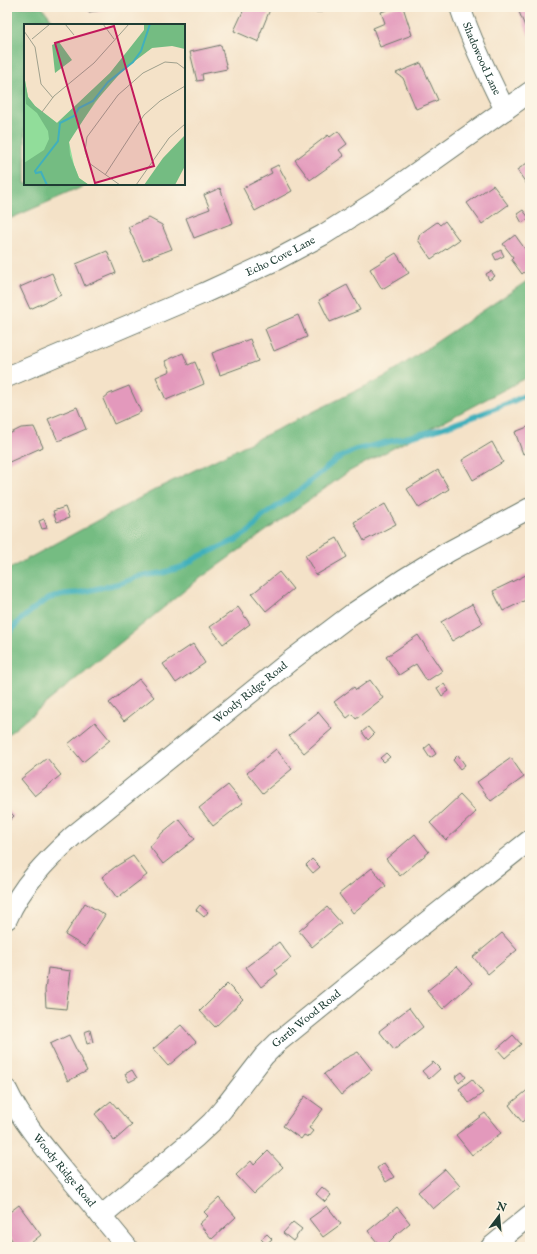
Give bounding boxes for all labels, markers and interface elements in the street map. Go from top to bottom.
street label: Shadowood Lane [459,20,504,98]
inset map [24,24,185,185]
street label: Echo Cove Lane [244,233,318,280]
street label: Woody Ridge Road [211,659,290,727]
street label: Garth Wood Road [269,987,344,1051]
street label: Woody Ridge Road [30,1131,98,1210]
north arrow [479,1196,519,1236]
text: N [494,1199,508,1216]

